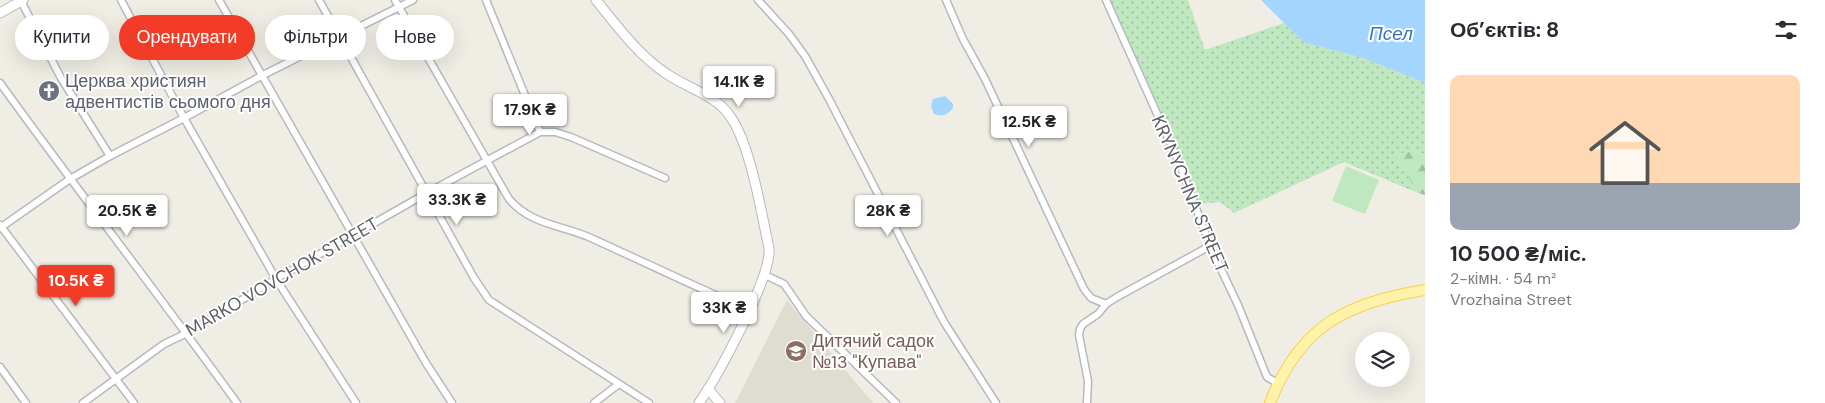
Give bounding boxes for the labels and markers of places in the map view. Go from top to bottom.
pin: 14.1K ₴ [693,66,785,108]
place label: Церква християн адвентистів сьомого дня [65,69,271,114]
church icon: Церква християн адвентистів сьомого дня [37,79,61,103]
pin: 17.9K ₴ [484,94,576,136]
pin: 12.5K ₴ [983,106,1075,148]
pin: 33.3K ₴ [411,184,503,226]
pin: 20.5K ₴ [81,194,173,237]
pin: 28K ₴ [853,194,923,237]
pin: 10.5K ₴ [30,264,122,307]
pin: 33K ₴ [689,292,759,334]
place label: Дитячий садок №13 "Купава" [812,329,934,374]
school or university icon: Дитячий садок №13 "Купава" [784,339,808,363]

